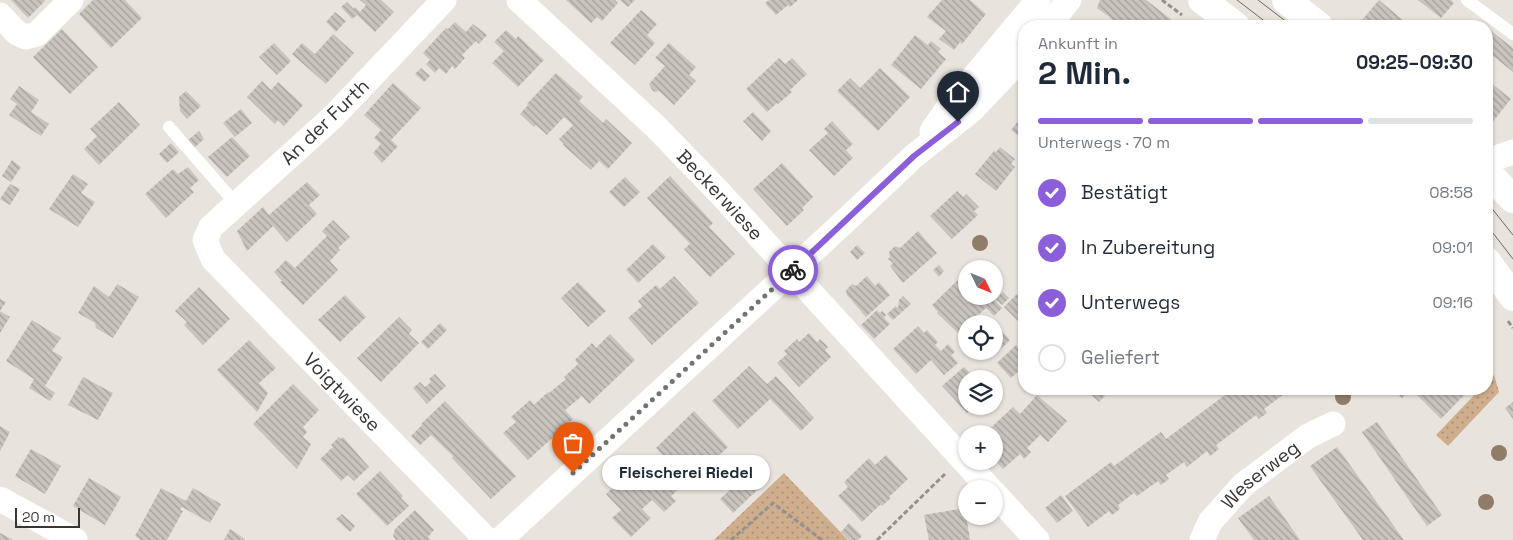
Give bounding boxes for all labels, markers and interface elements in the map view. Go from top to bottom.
text: Ankunft in [1038,33,1118,54]
text: 09:25–09:30 [1356,50,1473,75]
text: 2 Min. [1038,53,1131,93]
pin [937,71,979,122]
street label: An der Furth [276,74,374,170]
icon: home [944,78,972,106]
text: Unterwegs · 70 m [1038,132,1170,153]
street label: Beckerwiese [672,144,769,245]
icon: check [1038,179,1066,207]
text: Bestätigt [1081,180,1168,205]
text: 08:58 [1429,182,1473,203]
icon: check [1038,234,1066,262]
text: In Zubereitung [1081,235,1215,260]
text: 09:01 [1432,237,1473,258]
courier [768,245,818,295]
icon: bike [779,256,807,284]
north arrow [958,260,1002,305]
map controls [958,260,1003,525]
icon: check [1038,289,1066,317]
text: Unterwegs [1081,290,1180,315]
text: 09:16 [1432,292,1473,313]
button: locate [958,315,1003,360]
text: Geliefert [1081,345,1160,370]
street label: Voigtwiese [298,347,387,437]
button: layers [958,370,1003,415]
pin [552,422,594,473]
button: + [958,425,1003,470]
icon: bag [559,429,587,457]
street label: Weserweg [1215,435,1304,514]
callout: Fleischerei Riedel [603,456,770,490]
text: Fleischerei Riedel [619,462,753,483]
button: − [958,480,1003,525]
scale bar [15,505,80,528]
text: 20 m [22,508,55,526]

